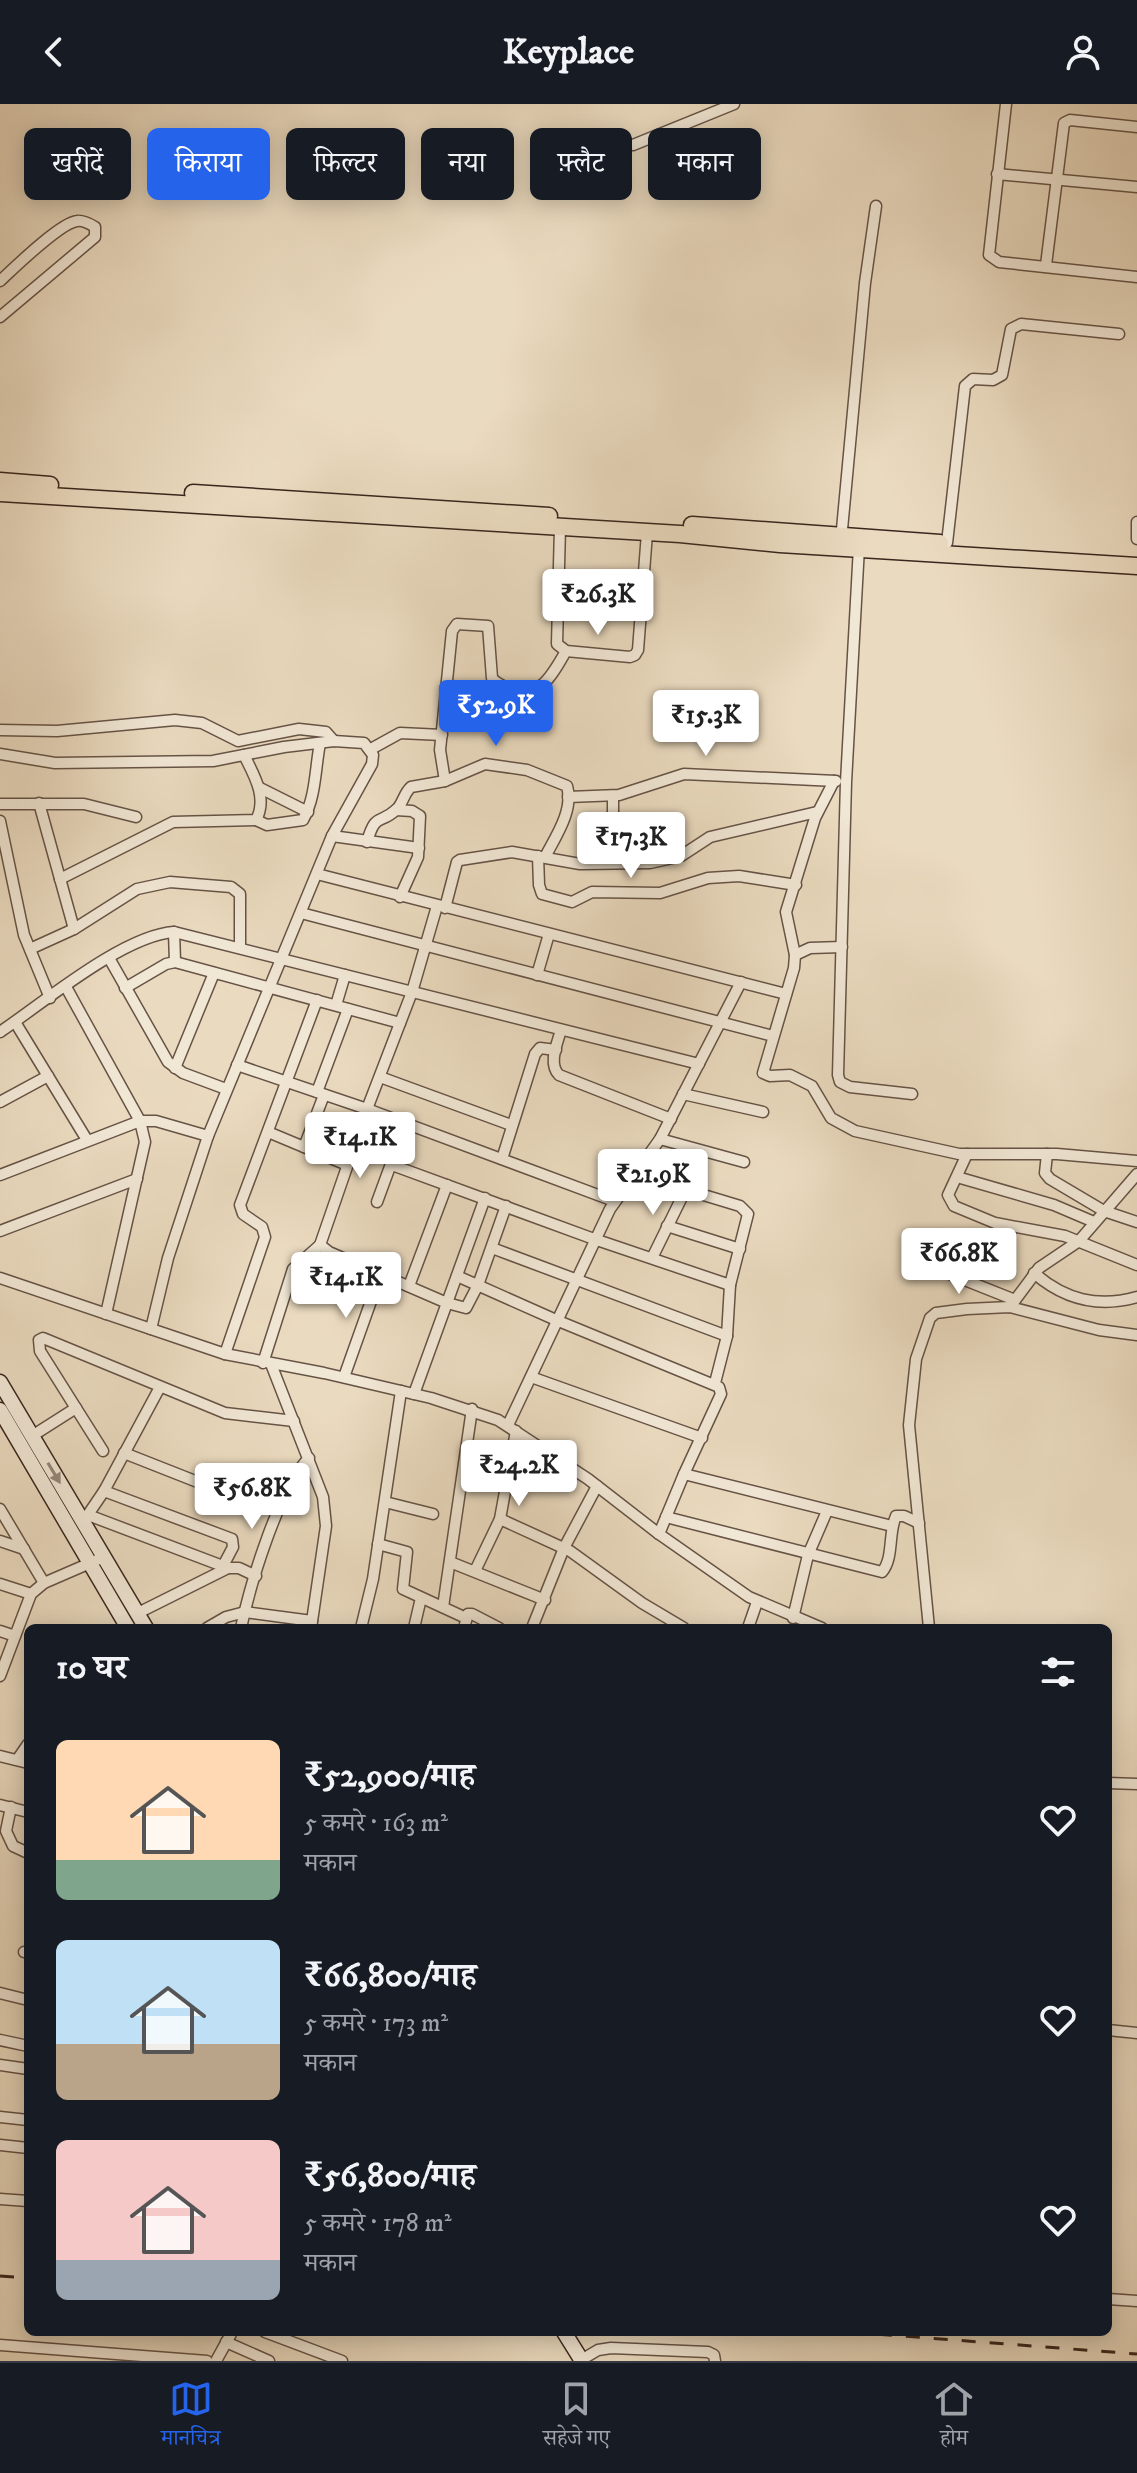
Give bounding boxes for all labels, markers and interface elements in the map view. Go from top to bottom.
icon: back [32,30,76,74]
text: Keyplace [503,30,634,75]
icon: person [1061,30,1105,74]
chip: खरीदें [24,128,131,200]
chip: किराया [147,128,270,200]
chip: फ़िल्टर [286,128,405,200]
chip: नया [421,128,514,200]
chip: फ़्लैट [530,128,632,200]
chip: मकान [648,128,761,200]
pin: ₹26.3K [533,569,663,637]
text: ₹26.3K [560,578,636,611]
pin: ₹52.9K [431,680,561,748]
text: ₹52.9K [457,689,535,722]
pin: ₹15.3K [641,690,771,758]
text: ₹15.3K [671,699,741,732]
pin: ₹17.3K [566,812,696,880]
text: ₹17.3K [595,821,667,854]
pin: ₹14.1K [295,1112,425,1180]
text: ₹14.1K [323,1121,397,1154]
pin: ₹21.9K [588,1149,718,1217]
text: ₹21.9K [616,1158,690,1191]
pin: ₹66.8K [894,1228,1024,1296]
text: ₹66.8K [919,1237,999,1270]
pin: ₹14.1K [281,1252,411,1320]
text: ₹14.1K [309,1261,383,1294]
pin: ₹24.2K [454,1440,584,1508]
text: ₹24.2K [479,1449,559,1482]
one-way arrow [47,1462,61,1484]
pin: ₹56.8K [187,1463,317,1531]
text: ₹56.8K [213,1472,291,1505]
text: 10 घर [56,1647,128,1689]
icon: filters [1036,1650,1080,1694]
text: ₹52,900/माह [304,1755,475,1797]
icon: home [120,1772,216,1868]
icon: heart [1036,1798,1080,1842]
text: 5 कमरे · 163 m² [304,1807,448,1840]
text: मकान [304,1847,357,1880]
text: ₹66,800/माह [304,1955,477,1997]
icon: home [120,1972,216,2068]
icon: heart [1036,1998,1080,2042]
text: 5 कमरे · 173 m² [304,2007,448,2040]
text: मकान [304,2047,357,2080]
text: ₹56,800/माह [304,2155,476,2197]
icon: home [120,2172,216,2268]
icon: heart [1036,2198,1080,2242]
text: 5 कमरे · 178 m² [304,2207,452,2240]
text: मकान [304,2247,357,2280]
tab: मानचित्र [161,2377,221,2459]
tab: सहेजे गए [543,2377,610,2459]
tab: होम [932,2377,976,2459]

